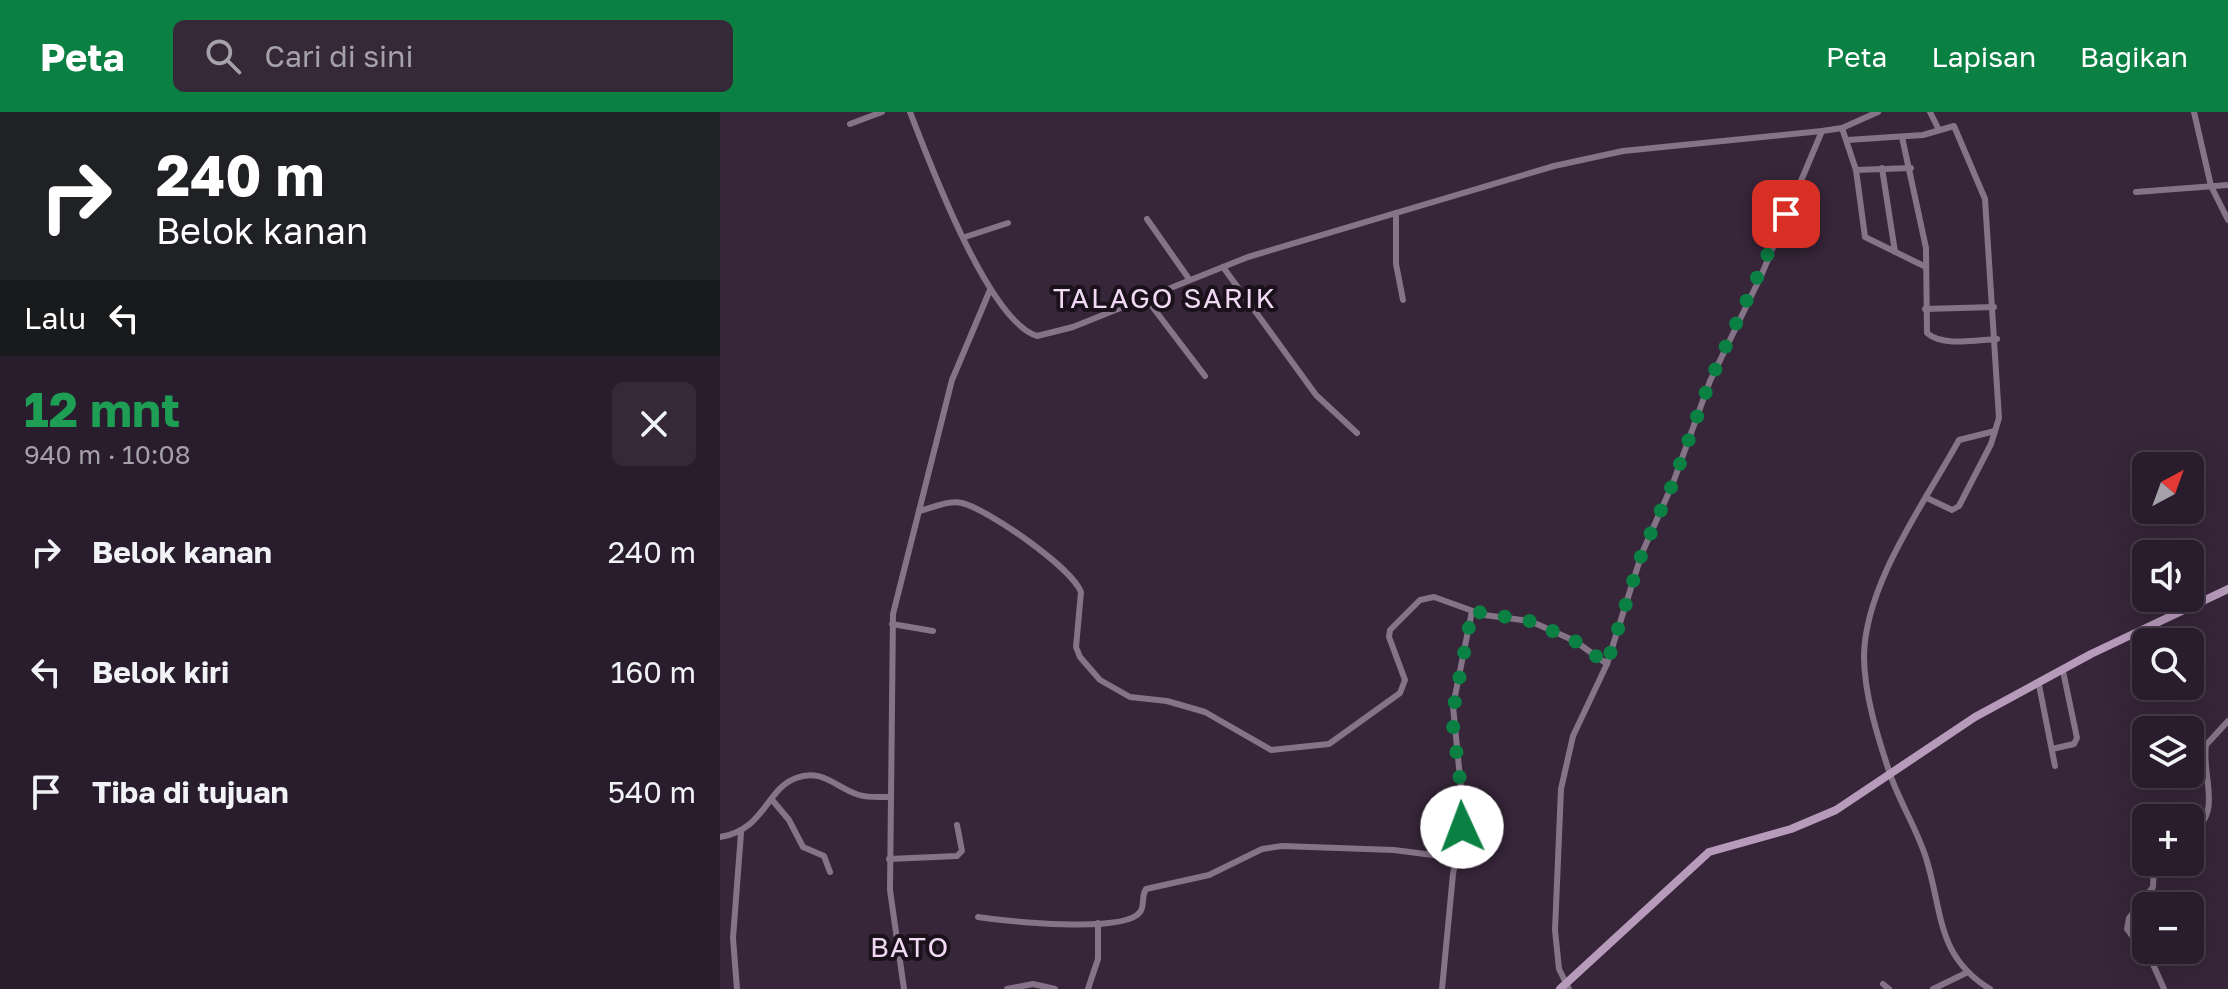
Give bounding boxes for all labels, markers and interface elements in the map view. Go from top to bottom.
search box [173,20,733,92]
text: Peta [40,34,125,79]
icon: search [201,34,245,78]
text: Cari di sini [265,38,414,74]
text: Peta [1826,40,1887,73]
text: Lapisan [1931,40,2036,73]
text: Bagikan [2080,40,2188,73]
text: 240 m [156,141,325,208]
icon: right [24,144,128,248]
pin [1752,180,1820,248]
icon: arrive [1764,192,1808,236]
text: Belok kanan [156,209,368,252]
district label: TALAGO SARIK [1053,281,1277,314]
icon: left [102,296,146,340]
text: Lalu [24,300,86,336]
text: 12 mnt [24,380,180,438]
button: close [612,382,696,466]
text: 940 m · 10:08 [24,439,191,470]
north arrow [2132,452,2204,524]
map controls [2132,452,2204,964]
icon: right [24,530,68,574]
text: Belok kanan [92,534,272,570]
text: 240 m [608,534,696,570]
button: sound [2132,540,2204,612]
button: search [2132,628,2204,700]
icon: left [24,650,68,694]
text: Belok kiri [92,654,229,690]
text: 160 m [611,654,696,690]
button: layers [2132,716,2204,788]
icon: arrive [24,770,68,814]
text: Tiba di tujuan [92,774,289,810]
text: 540 m [608,774,696,810]
position arrow [1420,785,1504,869]
button: + [2132,804,2204,876]
button: − [2132,892,2204,964]
district label: BATO [870,930,950,963]

